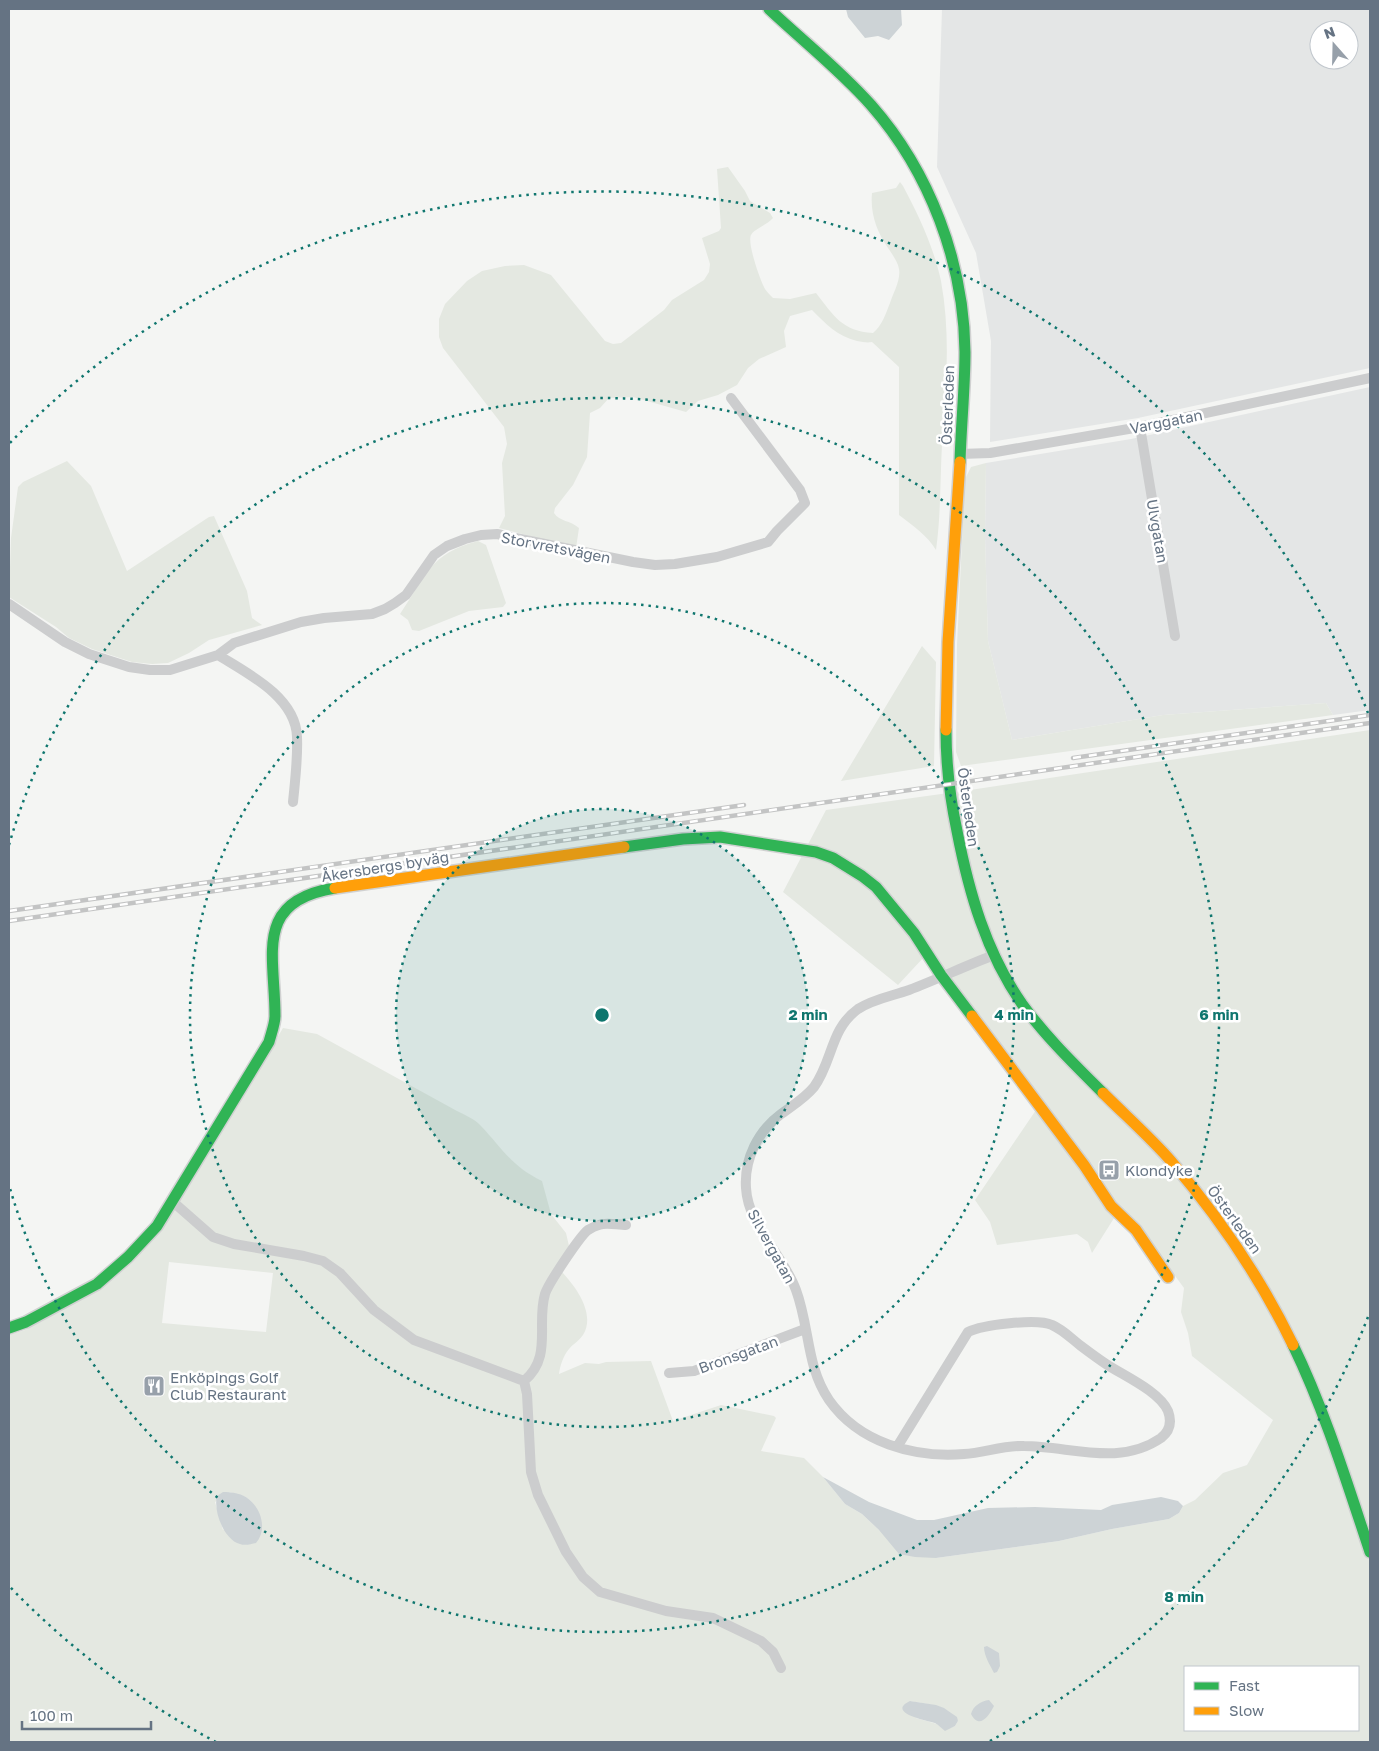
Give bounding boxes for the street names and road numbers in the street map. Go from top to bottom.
street label: Österleden [937,365,957,445]
street label: Varggatan [1128,405,1204,437]
street label: Ulvgatan [1144,498,1172,564]
street label: Storvretsvägen [500,528,612,566]
street label: Österleden [955,766,983,848]
street label: Åkersbergs byväg [320,847,450,885]
street label: Österleden [1204,1181,1266,1257]
street label: Silvergatan [744,1206,800,1286]
street label: Bronsgatan [696,1331,780,1377]

